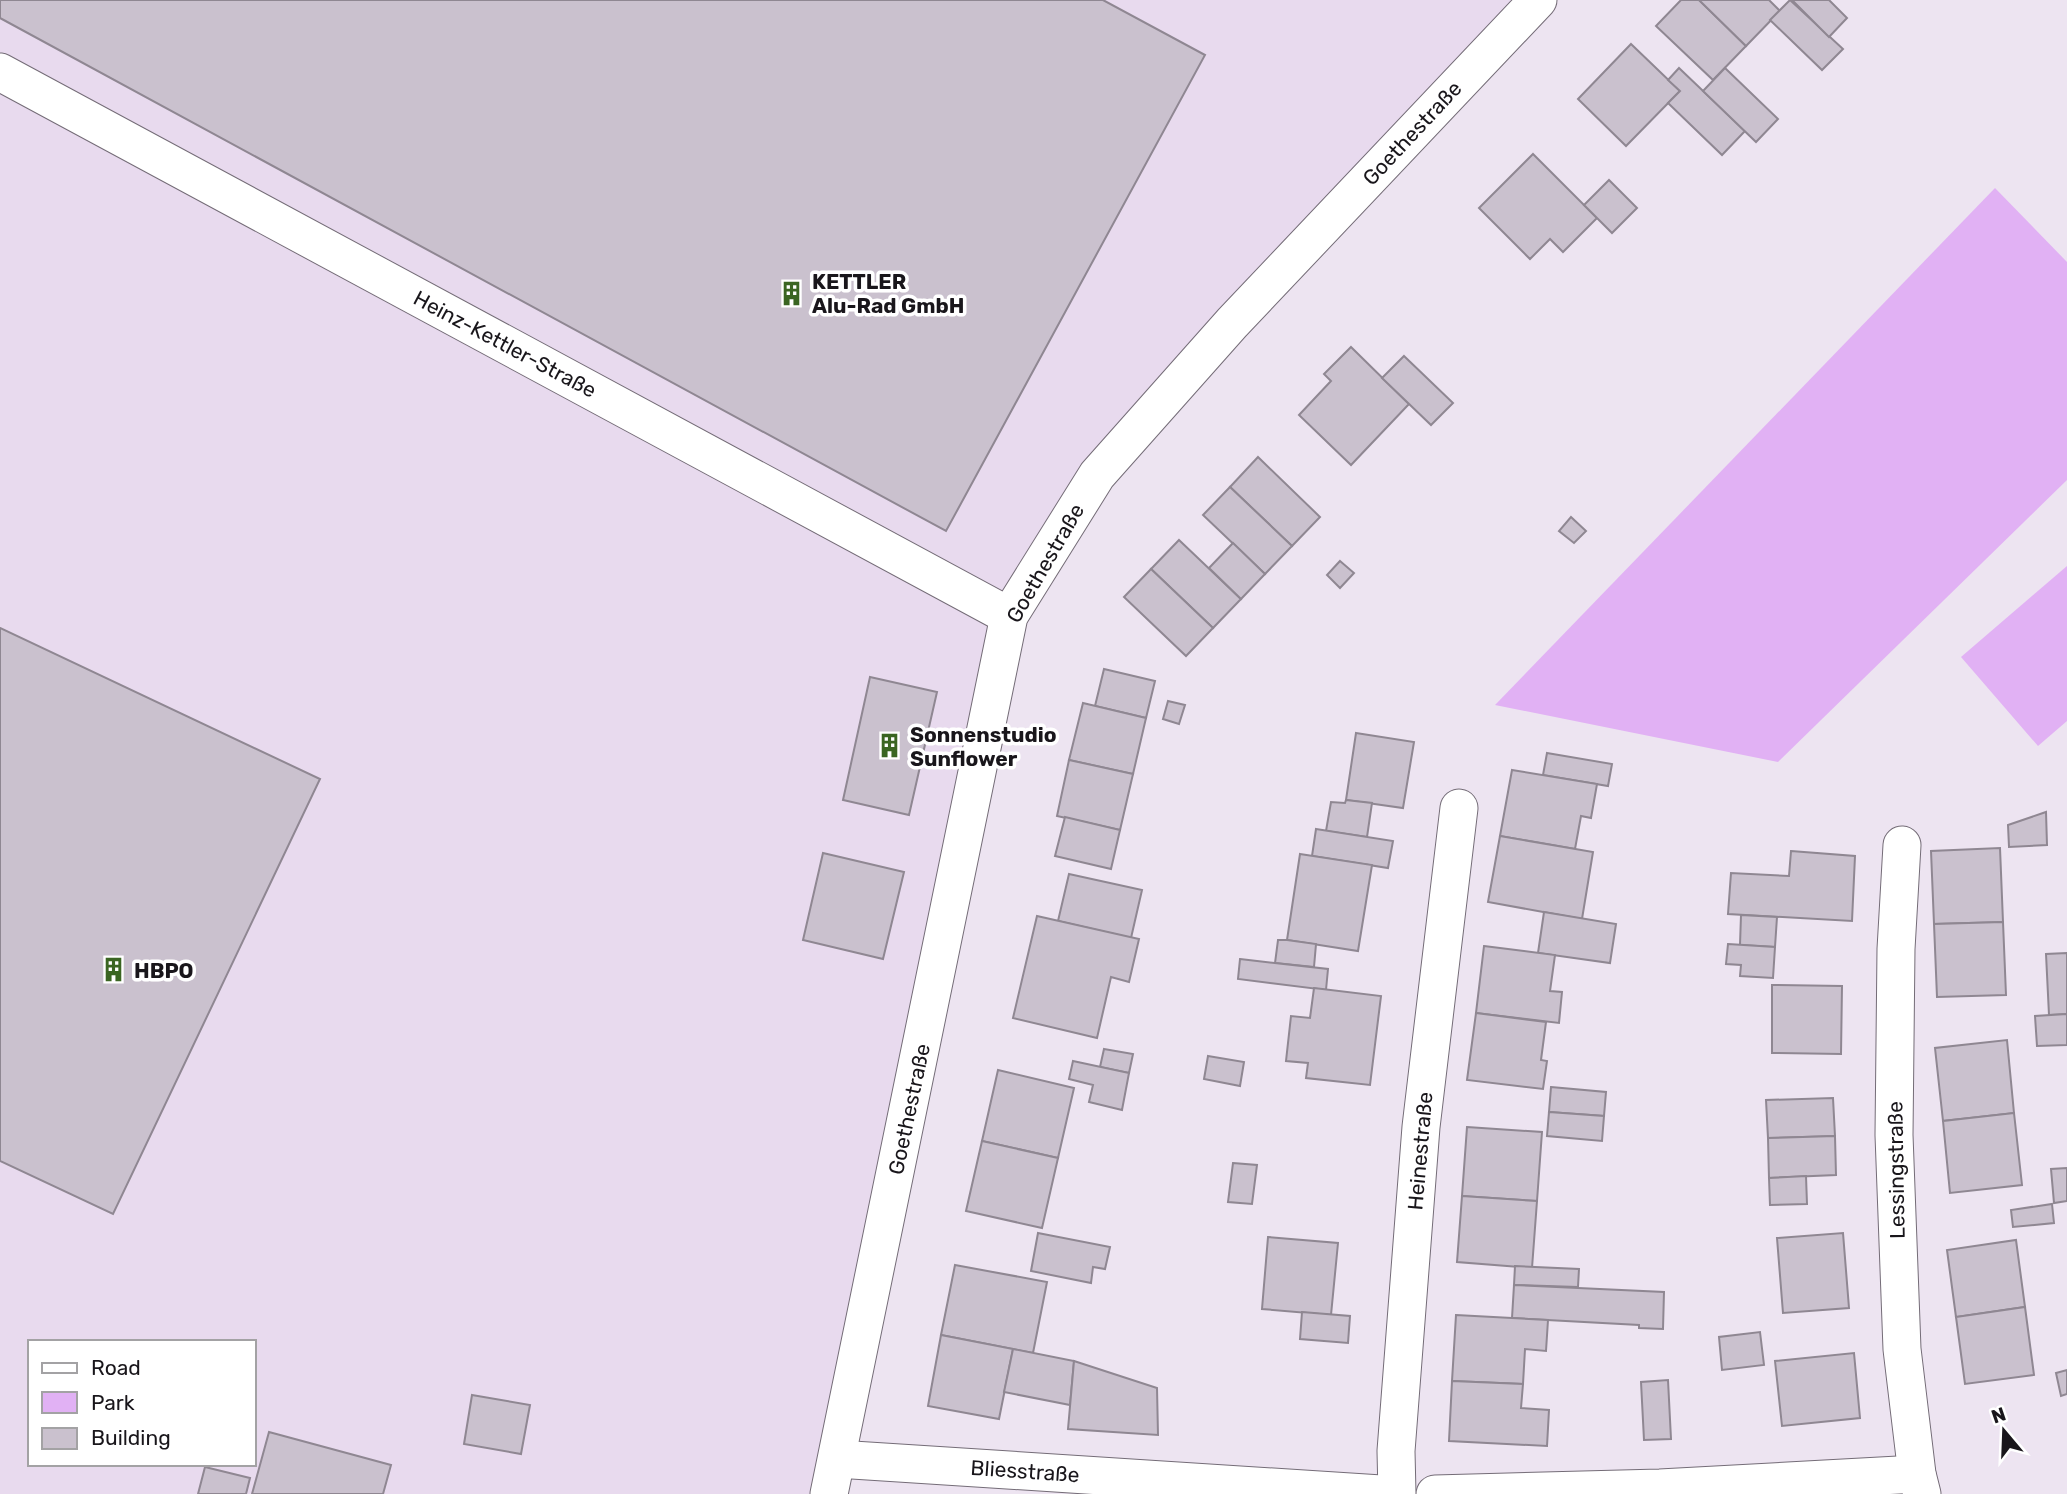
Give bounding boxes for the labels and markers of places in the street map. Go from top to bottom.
place label: KETTLER Alu-Rad GmbH [812,269,964,318]
building icon: KETTLER Alu-Rad GmbH [778,279,806,307]
place label: Sonnenstudio Sunflower [910,722,1057,771]
building icon: Sonnenstudio Sunflower [876,732,904,760]
building icon: HBPO [100,956,128,984]
place label: HBPO [134,958,194,983]

